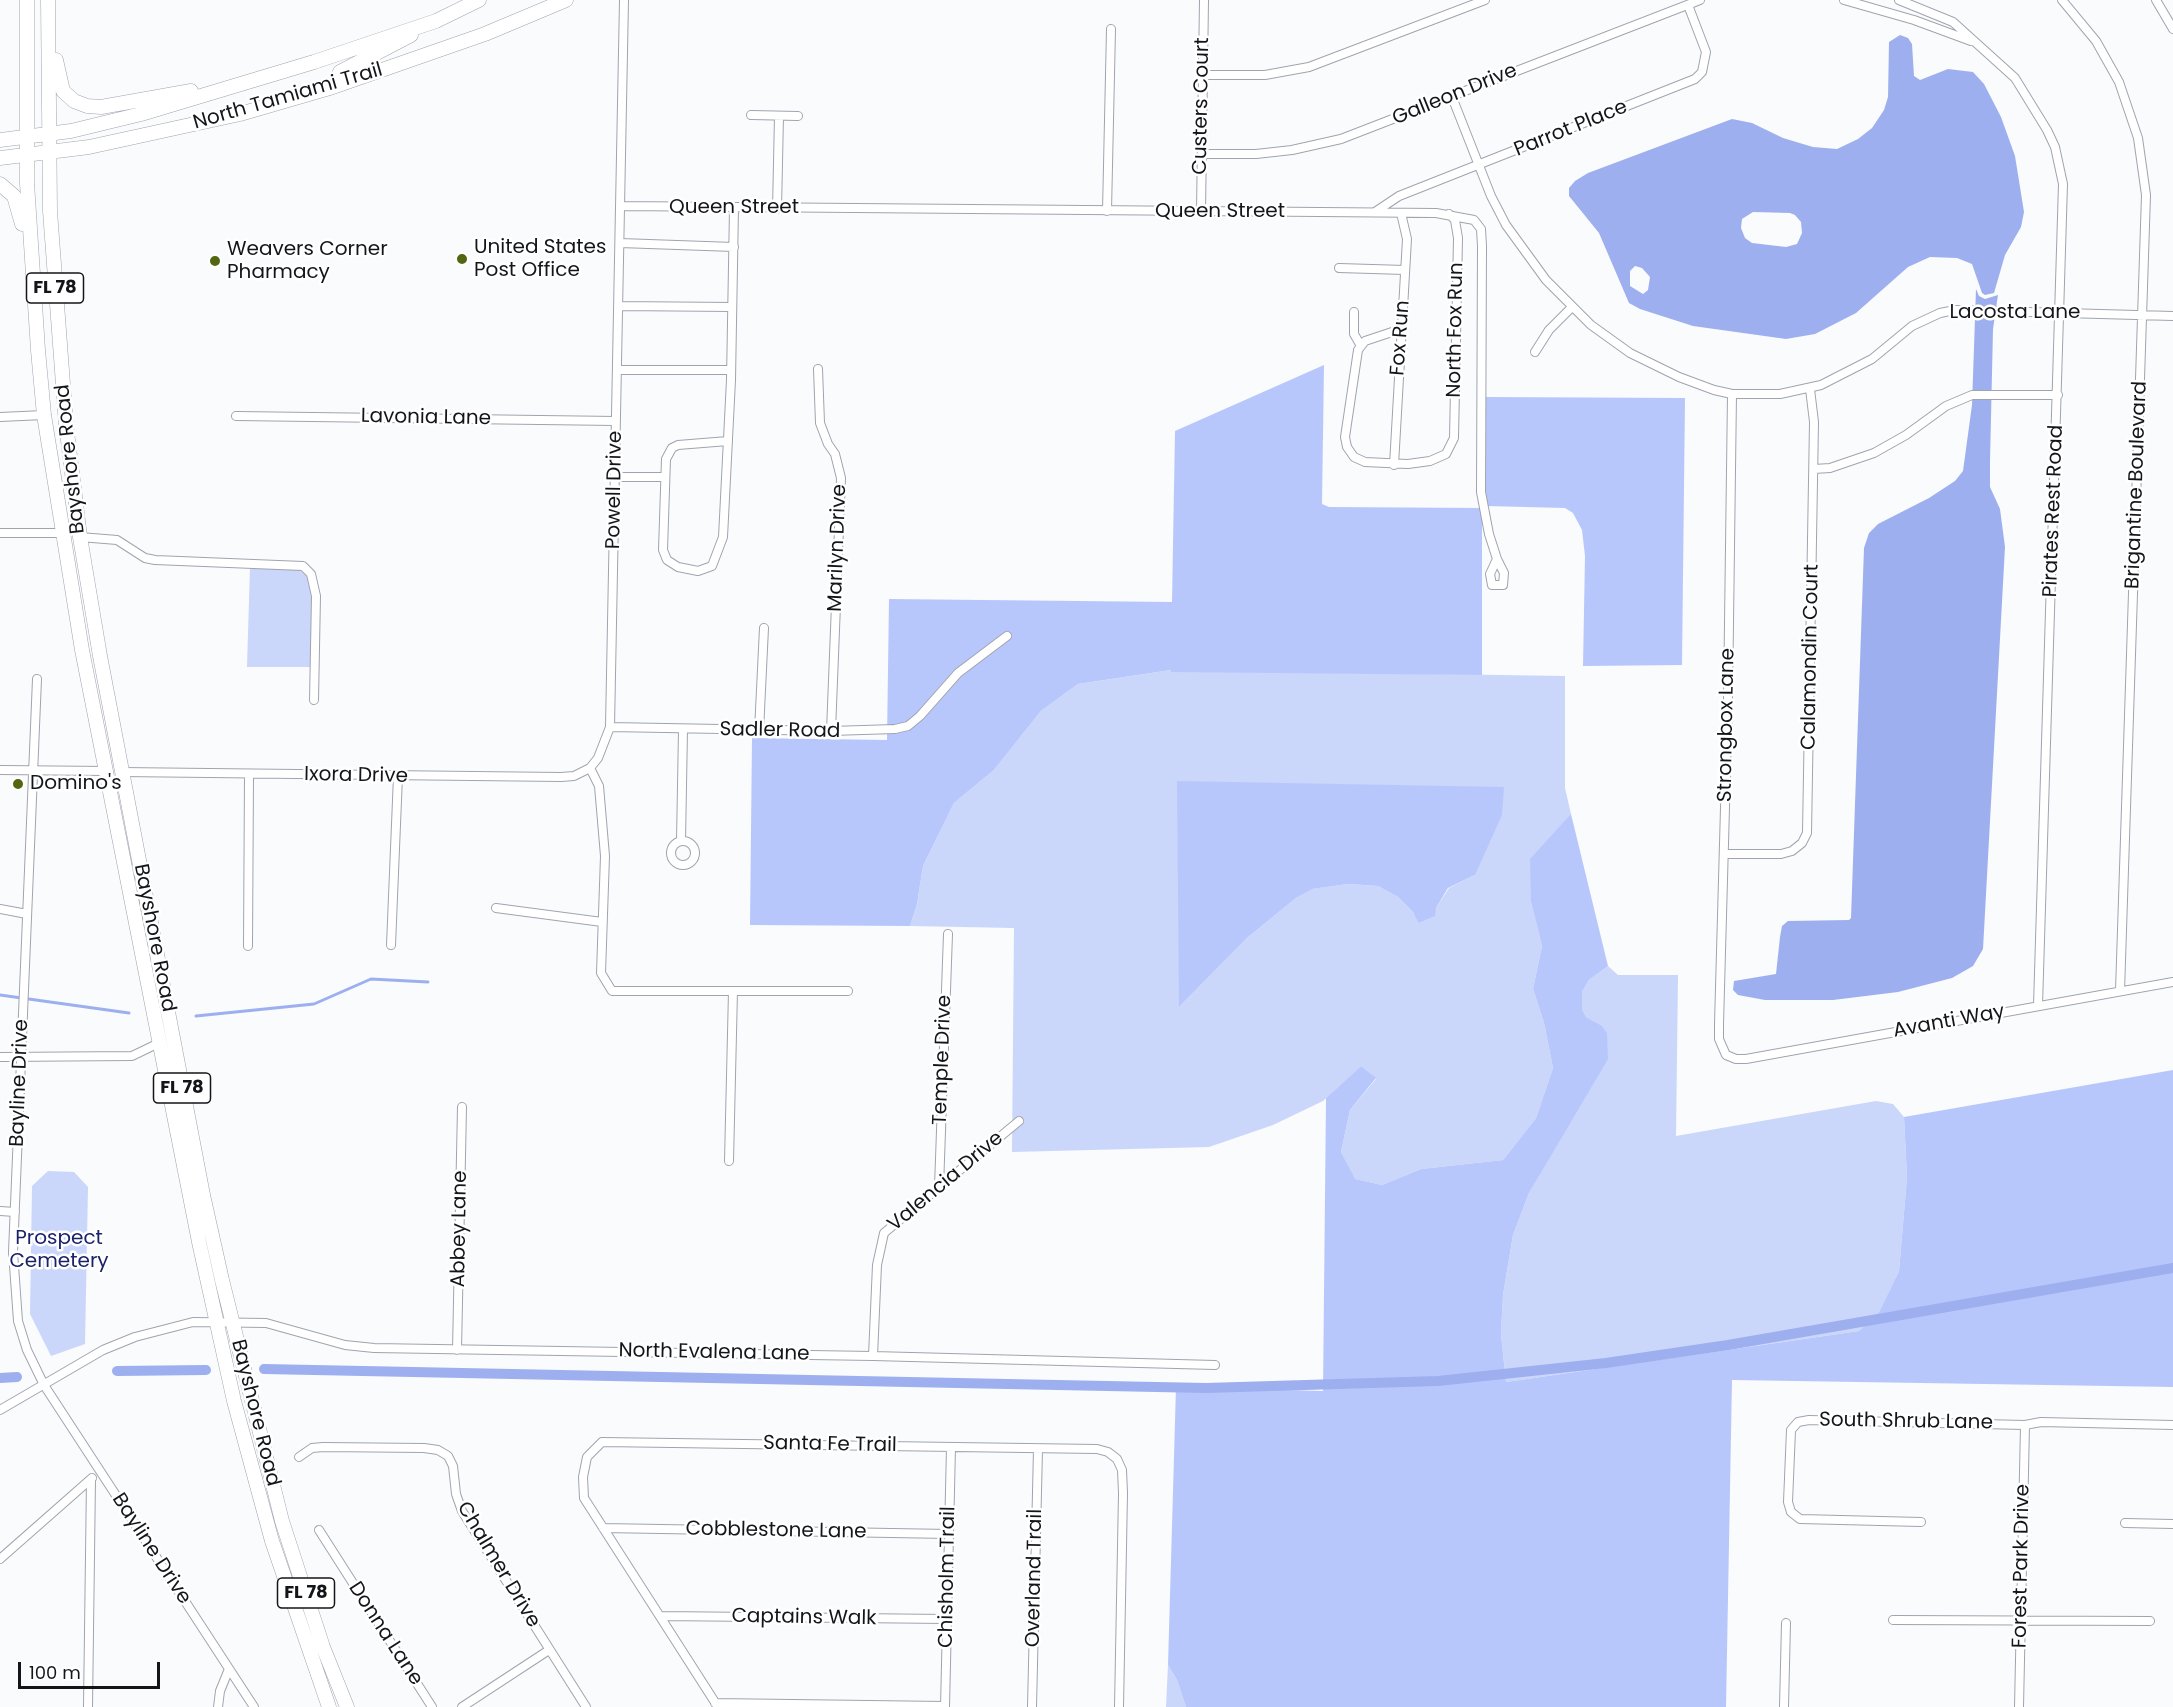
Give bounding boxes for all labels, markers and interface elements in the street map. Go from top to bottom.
street label: Custers Court [1189,37,1215,175]
street label: North Tamiami Trail [191,59,385,135]
street label: Galleon Drive [1389,59,1521,131]
street label: Parrot Place [1511,95,1631,163]
street label: Queen Street [669,196,799,220]
street label: Queen Street [1155,200,1285,224]
place label: United States Post Office [474,236,606,283]
place label: Weavers Corner Pharmacy [227,238,388,285]
marker: United States Post Office [455,252,469,266]
marker: Weavers Corner Pharmacy [208,254,222,268]
street label: North Fox Run [1443,262,1469,398]
road number: FL 78 [26,273,84,303]
street label: Fox Run [1386,299,1416,377]
street label: Lacosta Lane [1949,301,2081,325]
street label: Brigantine Boulevard [2121,381,2153,589]
street label: Bayshore Road [51,383,91,535]
street label: Lavonia Lane [361,405,491,431]
street label: Pirates Rest Road [2039,424,2069,598]
street label: Powell Drive [602,431,628,549]
street label: Marilyn Drive [824,484,852,612]
street label: Calamondin Court [1797,564,1825,750]
street label: Strongbox Lane [1714,648,1740,802]
street label: Sadler Road [719,718,841,744]
street label: Ixora Drive [304,763,408,789]
place label: Domino's [30,772,122,796]
marker: Domino's [11,777,25,791]
street label: Bayshore Road [128,862,180,1014]
street label: Temple Drive [929,995,957,1125]
street label: Avanti Way [1891,1000,2007,1044]
street label: Bayline Drive [6,1019,34,1147]
road number: FL 78 [154,1073,210,1103]
street label: Valencia Drive [883,1127,1009,1237]
street label: Abbey Lane [447,1170,473,1288]
park label: Prospect Cemetery [9,1227,109,1274]
street label: Bayshore Road [225,1337,285,1489]
street label: North Evalena Lane [618,1339,810,1367]
street label: South Shrub Lane [1819,1408,1993,1436]
street label: Santa Fe Trail [763,1432,897,1458]
street label: Forest Park Drive [2009,1484,2035,1648]
street label: Bayline Drive [106,1489,196,1609]
street label: Chalmer Drive [451,1498,545,1632]
street label: Chisholm Trail [935,1506,961,1648]
street label: Overland Trail [1022,1509,1048,1647]
street label: Cobblestone Lane [685,1517,867,1545]
road number: FL 78 [278,1578,334,1608]
street label: Donna Lane [343,1578,427,1690]
street label: Captains Walk [731,1605,877,1631]
scale bar [21,1650,164,1688]
text: 100 m [29,1660,81,1685]

